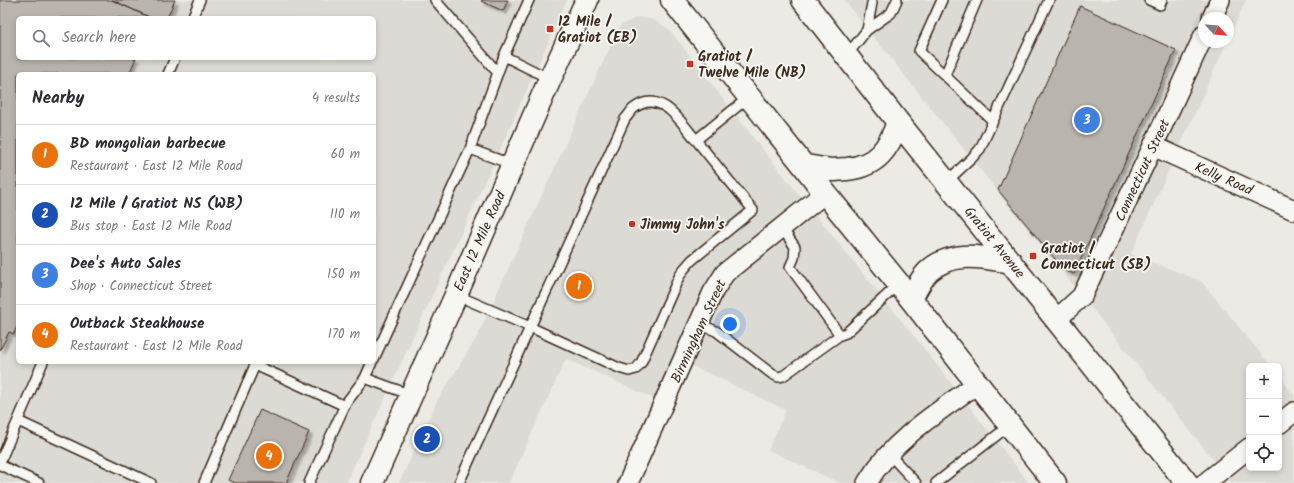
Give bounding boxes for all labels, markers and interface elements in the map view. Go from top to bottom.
place label: 12 Mile / Gratiot (EB) [558,11,637,49]
north arrow [1198,12,1234,48]
search box [16,16,376,60]
marker: 12 Mile / Gratiot (EB) [545,24,555,34]
text: Search here [62,26,136,50]
icon: search [30,27,52,49]
place label: Gratiot / Twelve Mile (NB) [698,46,806,84]
marker: Gratiot / Twelve Mile (NB) [685,59,695,69]
text: Nearby [32,85,84,112]
text: 4 results [312,88,360,109]
pin: 3 [1074,105,1100,135]
street label: Connecticut Street [1110,115,1176,225]
text: BD mongolian barbecue [70,132,226,156]
text: 1 [43,144,47,165]
text: 60 m [331,144,360,165]
text: Restaurant · East 12 Mile Road [70,156,242,177]
street label: Kelly Road [1191,156,1257,202]
street label: East 12 Mile Road [448,187,512,295]
text: 12 Mile / Gratiot NS (WB) [70,192,243,216]
street label: Gratiot Avenue [958,202,1031,284]
text: 2 [41,204,49,225]
text: 110 m [330,204,360,225]
place label: Jimmy John's [640,214,725,236]
text: Bus stop · East 12 Mile Road [70,216,231,237]
marker: Jimmy John's [627,219,637,229]
place label: Gratiot / Connecticut (SB) [1041,238,1151,276]
marker: Gratiot / Connecticut (SB) [1028,251,1038,261]
text: Dee's Auto Sales [70,252,181,276]
text: 3 [41,264,49,285]
text: 150 m [327,264,360,285]
pin: 1 [566,271,592,301]
text: Shop · Connecticut Street [70,276,212,297]
street label: Birmingham Street [665,276,733,387]
text: Outback Steakhouse [70,312,204,336]
your location [720,314,740,334]
text: 4 [41,324,49,345]
text: 170 m [328,324,360,345]
text: Restaurant · East 12 Mile Road [70,336,242,357]
map controls [1246,363,1282,471]
button: + [1246,363,1282,399]
button: − [1246,399,1282,435]
pin: 2 [414,424,440,454]
button: locate [1246,435,1282,471]
pin: 4 [256,441,282,471]

